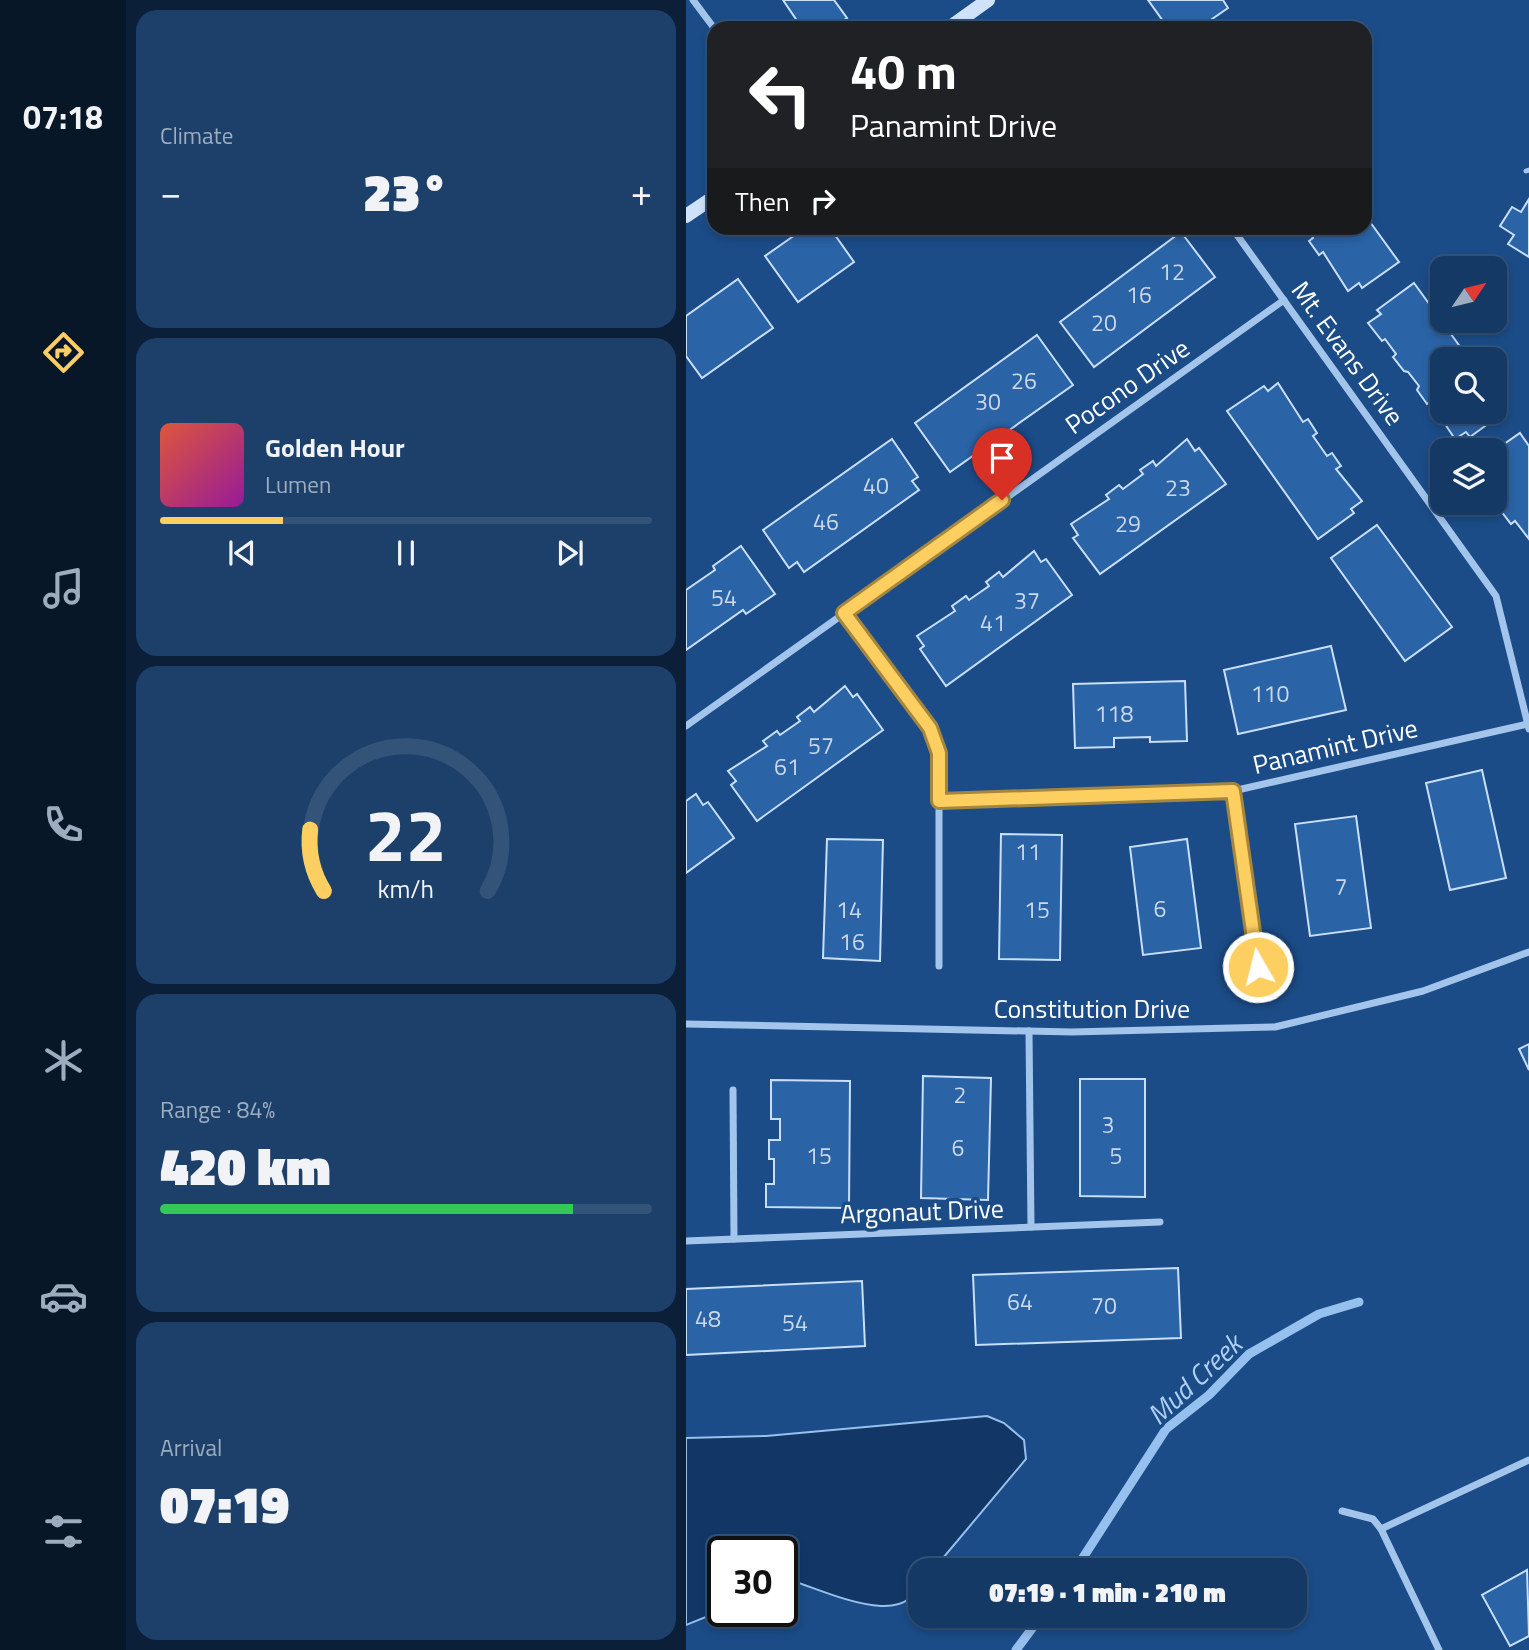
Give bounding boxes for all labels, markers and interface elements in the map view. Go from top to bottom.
text: 40 m [850,33,957,108]
icon: left [735,49,826,140]
text: 07:18 [23,93,103,141]
text: Panamint Drive [850,101,1057,149]
text: Climate [160,118,233,153]
text: 23° [363,152,449,231]
text: − [160,163,181,221]
text: + [631,163,652,221]
text: Then [735,182,790,221]
icon: right [804,182,842,220]
house number: 12 [1159,254,1185,289]
north arrow [1430,256,1507,332]
map controls [1430,256,1507,515]
street label: Mt. Evans Drive [1282,273,1414,433]
house number: 16 [1126,277,1152,312]
house number: 20 [1091,305,1117,340]
icon: directions [39,328,88,377]
street label: Pocono Drive [1057,329,1197,443]
button: search [1430,347,1507,424]
house number: 26 [1011,363,1037,398]
house number: 30 [975,384,1001,419]
text: Golden Hour [265,428,405,467]
pin [972,428,1032,500]
button: layers [1430,438,1507,515]
icon: arrive [983,439,1021,477]
text: Lumen [265,467,331,502]
house number: 40 [863,468,889,503]
house number: 23 [1165,470,1191,505]
house number: 46 [813,504,839,539]
house number: 29 [1115,506,1141,541]
icon: previous [223,534,261,572]
icon: pause [387,534,425,572]
icon: next [551,534,589,572]
icon: music [39,564,88,613]
house number: 54 [711,580,737,615]
house number: 37 [1014,583,1040,618]
house number: 41 [980,605,1006,640]
house number: 110 [1251,676,1289,711]
house number: 118 [1095,696,1133,731]
street label: Panamint Drive [1249,708,1421,784]
house number: 57 [808,728,834,763]
house number: 61 [774,749,800,784]
text: 22 [365,779,447,889]
icon: phone [39,800,88,849]
house number: 11 [1015,834,1041,869]
house number: 7 [1335,869,1347,904]
text: km/h [378,870,434,908]
house number: 6 [1154,891,1166,926]
house number: 14 [836,892,862,927]
house number: 15 [1024,892,1050,927]
house number: 16 [839,924,865,959]
position arrow [1221,930,1295,1004]
street label: Constitution Drive [994,989,1190,1028]
icon: climate [39,1036,88,1085]
house number: 2 [954,1077,966,1112]
text: Range · 84% [160,1092,275,1127]
house number: 3 [1102,1107,1114,1142]
text: 420 km [160,1126,331,1205]
house number: 6 [952,1130,964,1165]
house number: 15 [806,1138,832,1173]
house number: 5 [1110,1138,1122,1173]
street label: Argonaut Drive [839,1189,1005,1233]
icon: car [39,1272,88,1321]
house number: 64 [1007,1284,1033,1319]
house number: 70 [1091,1288,1117,1323]
house number: 48 [695,1301,721,1336]
house number: 54 [782,1305,808,1340]
water label: Mud Creek [1137,1321,1254,1435]
text: Arrival [160,1430,222,1465]
text: 07:19 [160,1464,289,1543]
icon: filters [39,1507,88,1556]
speed limit sign: 30 [707,1536,798,1627]
text: 07:19 · 1 min · 210 m [989,1573,1226,1612]

